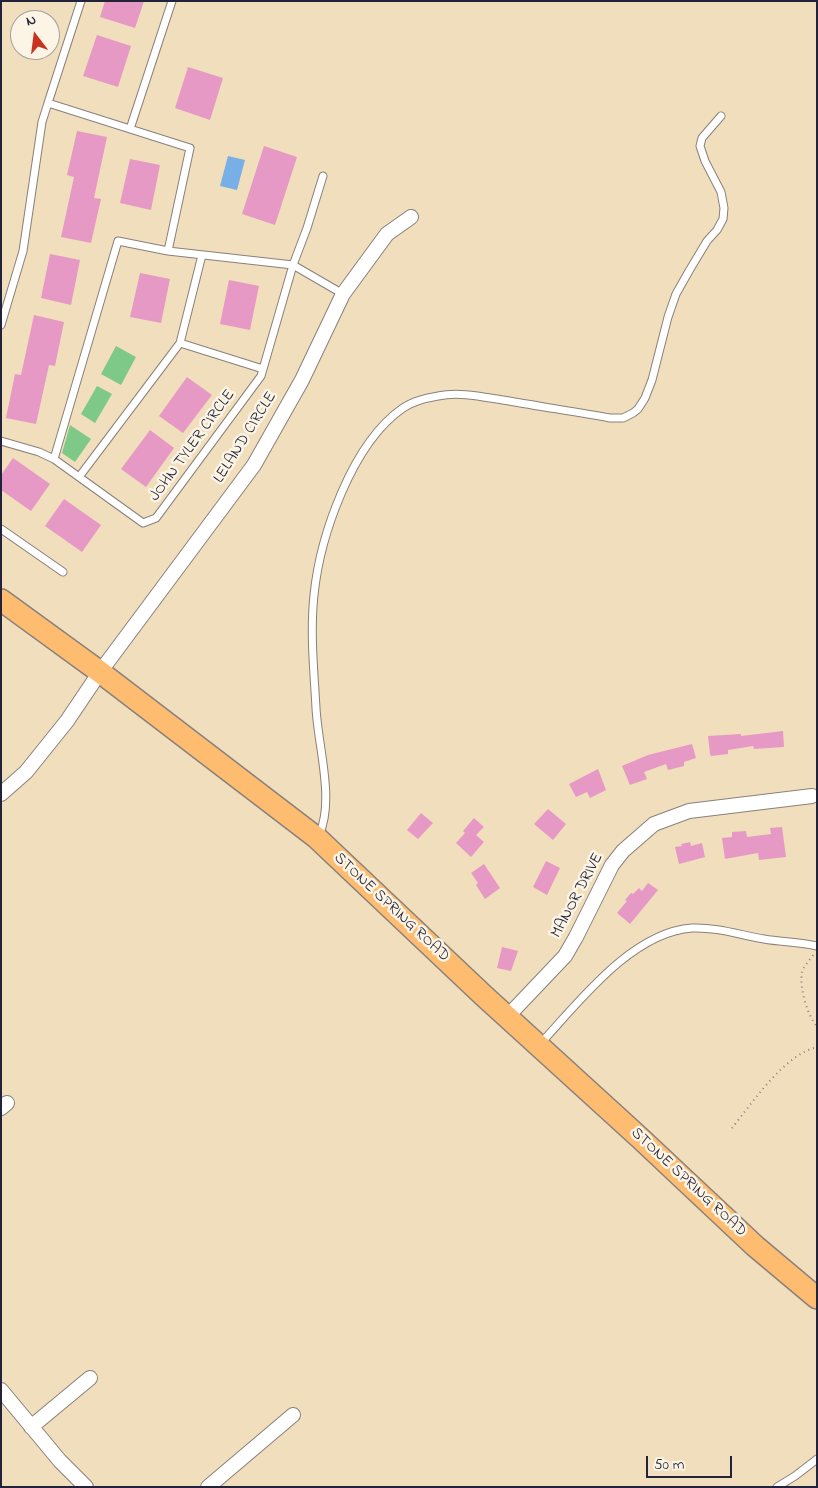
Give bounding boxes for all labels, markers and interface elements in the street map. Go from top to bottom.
north arrow [10,10,60,60]
text: N [24,10,39,32]
street label: JOHN TYLER CIRCLE [146,386,240,506]
street label: LELAND CIRCLE [210,389,282,487]
street label: STONE SPRING ROAD [329,849,453,967]
street label: MANOR DRIVE [548,850,608,942]
street label: STONE SPRING ROAD [626,1124,750,1242]
scale bar [648,1446,734,1478]
text: 50 m [654,1454,684,1476]

